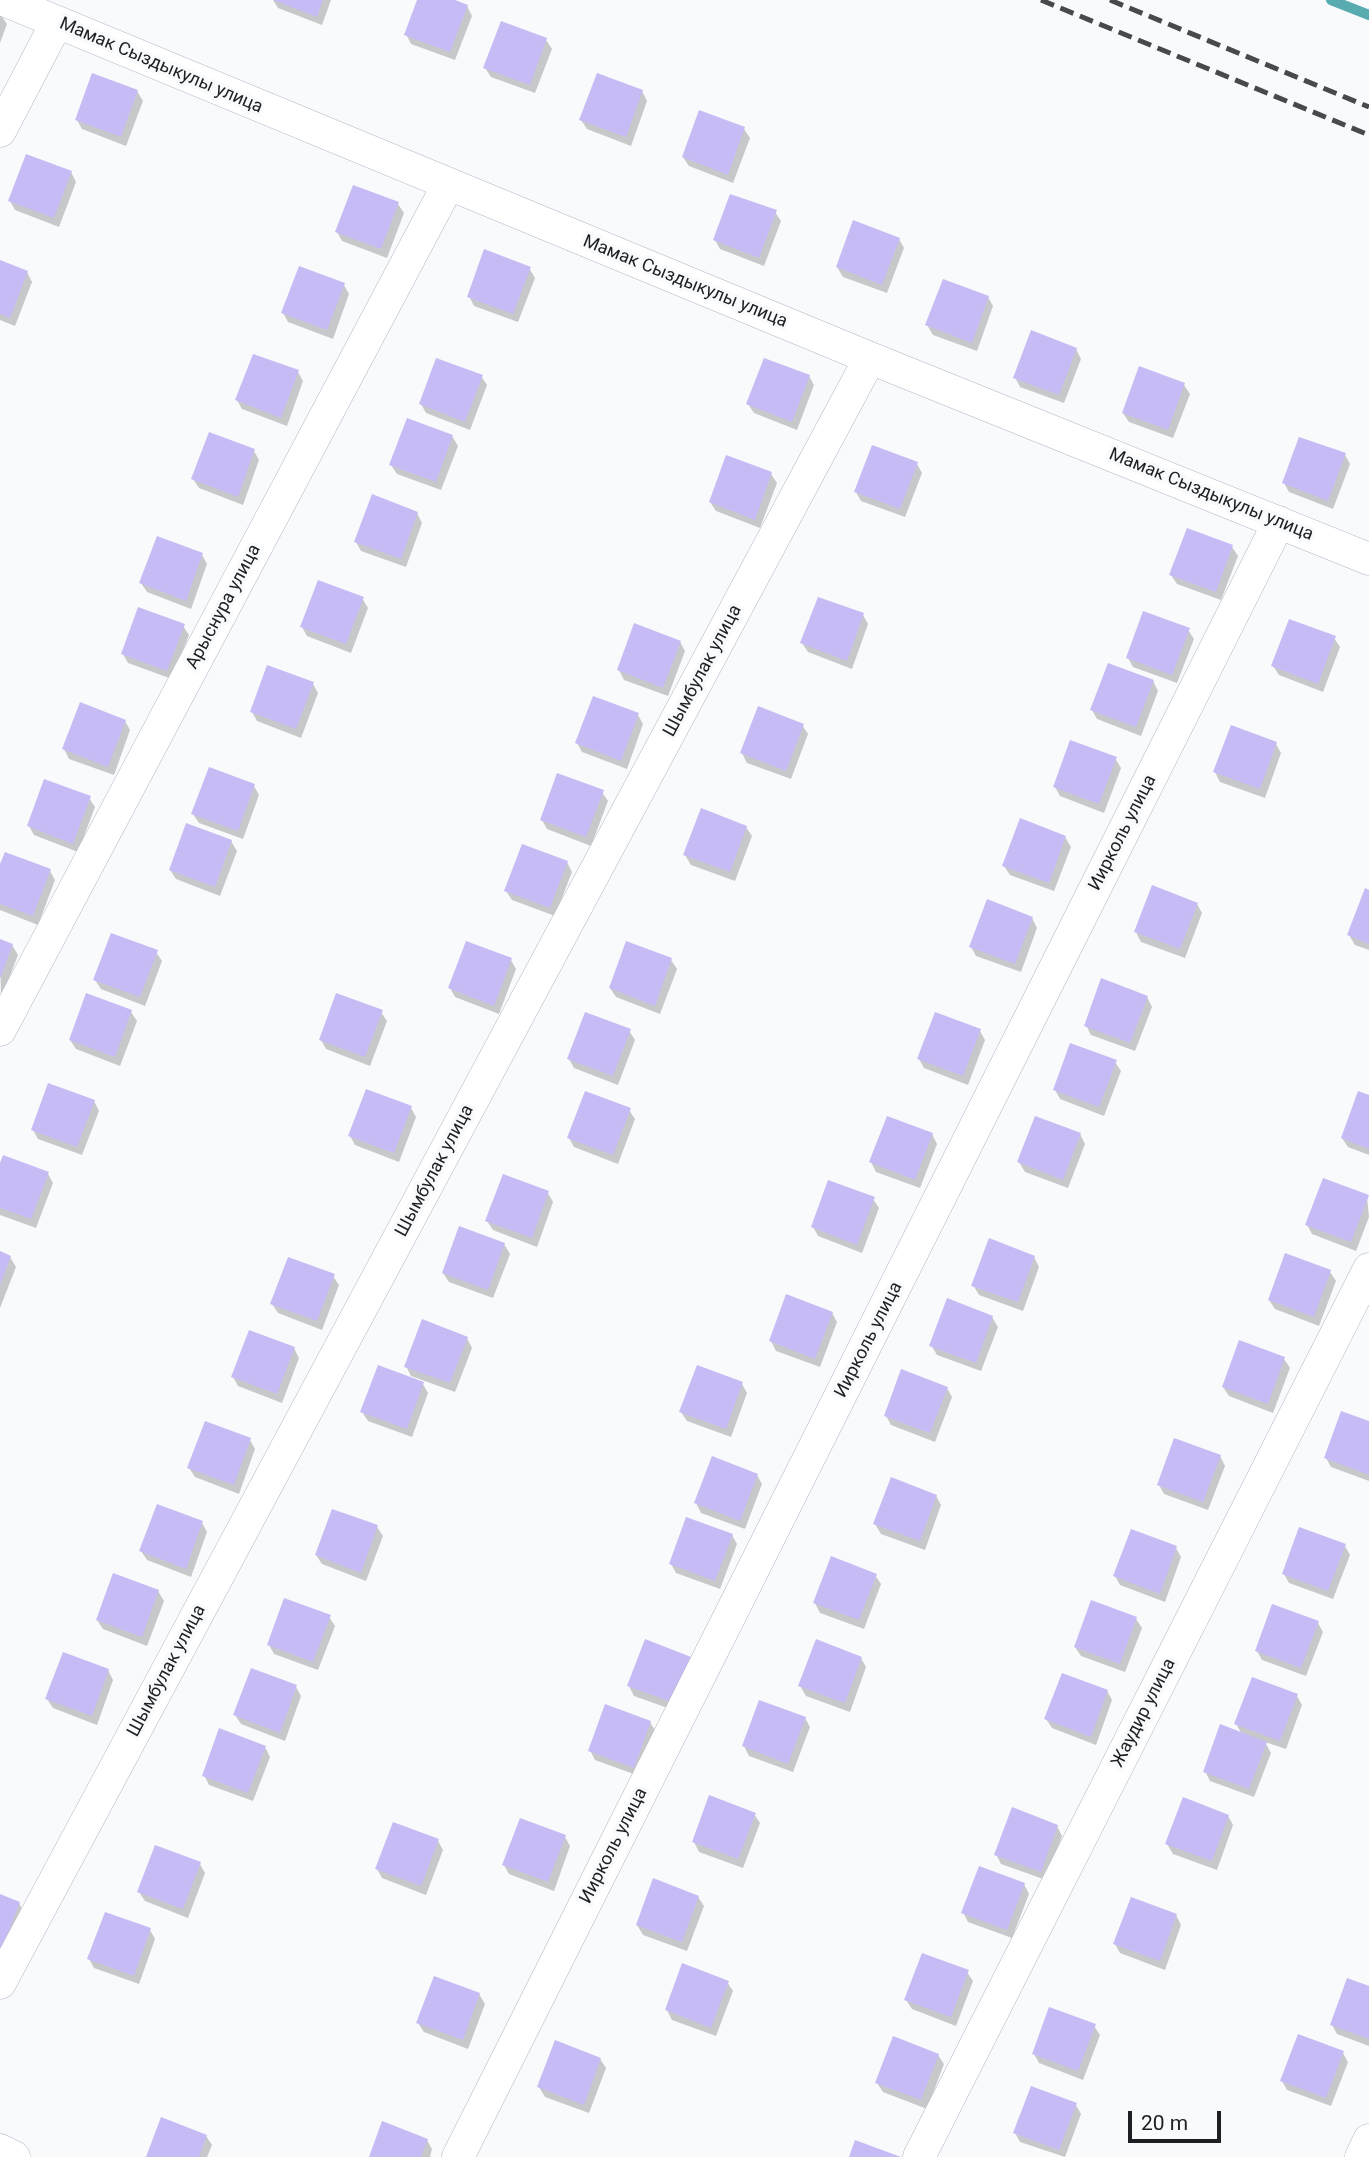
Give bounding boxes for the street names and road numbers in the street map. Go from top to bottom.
street label: Мамак Сыздыкулы улица [56,13,266,119]
street label: Мамак Сыздыкулы улица [580,231,790,333]
street label: Мамак Сыздыкулы улица [1106,444,1316,546]
street label: Арыснура улица [182,541,266,673]
street label: Шымбулак улица [659,601,747,741]
street label: Иирколь улица [1085,771,1161,895]
street label: Шымбулак улица [391,1101,479,1241]
street label: Иирколь улица [831,1278,907,1402]
street label: Шымбулак улица [123,1601,211,1741]
street label: Жаудир улица [1107,1655,1181,1771]
street label: Иирколь улица [576,1784,652,1908]

